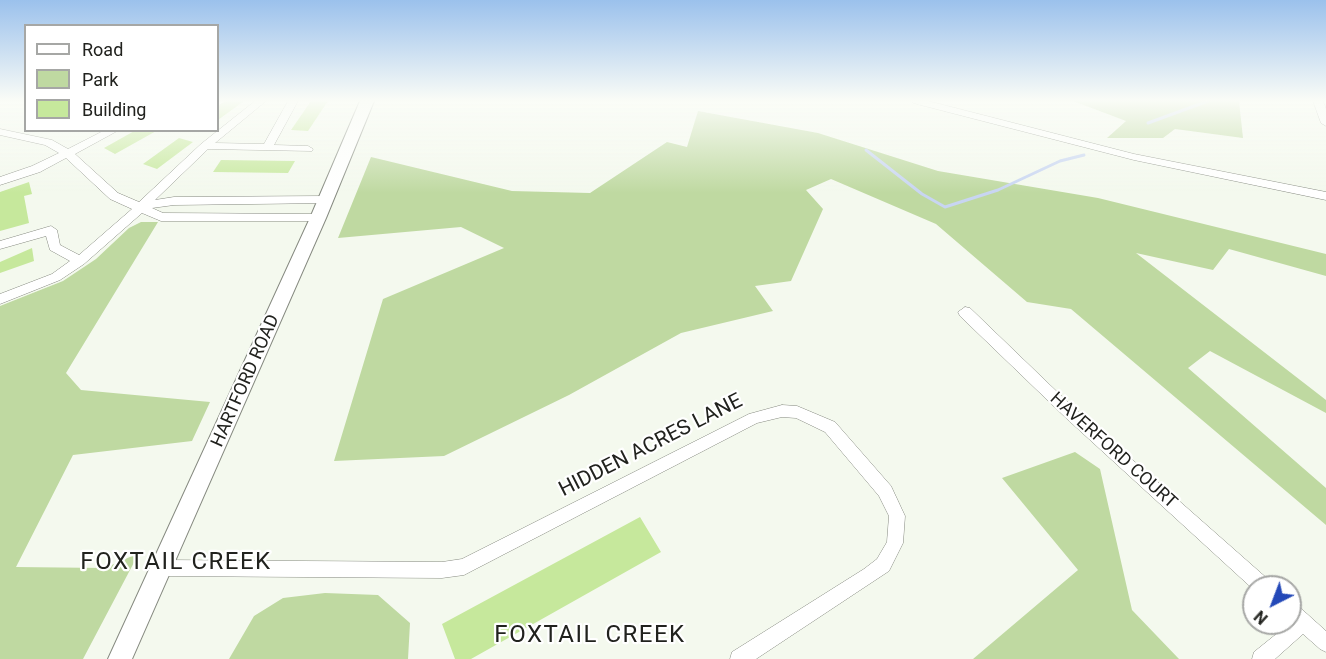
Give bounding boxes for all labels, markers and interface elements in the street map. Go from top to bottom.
legend [24,24,219,132]
text: Road [82,39,123,60]
text: Park [82,69,118,90]
text: Building [82,99,146,120]
street label: HARTFORD ROAD [207,312,285,450]
street label: HAVERFORD COURT [1045,388,1181,514]
street label: HIDDEN ACRES LANE [555,389,747,503]
district label: FOXTAIL CREEK [80,549,272,577]
north arrow [1242,575,1302,635]
text: N [1250,606,1272,628]
district label: FOXTAIL CREEK [494,622,686,650]

